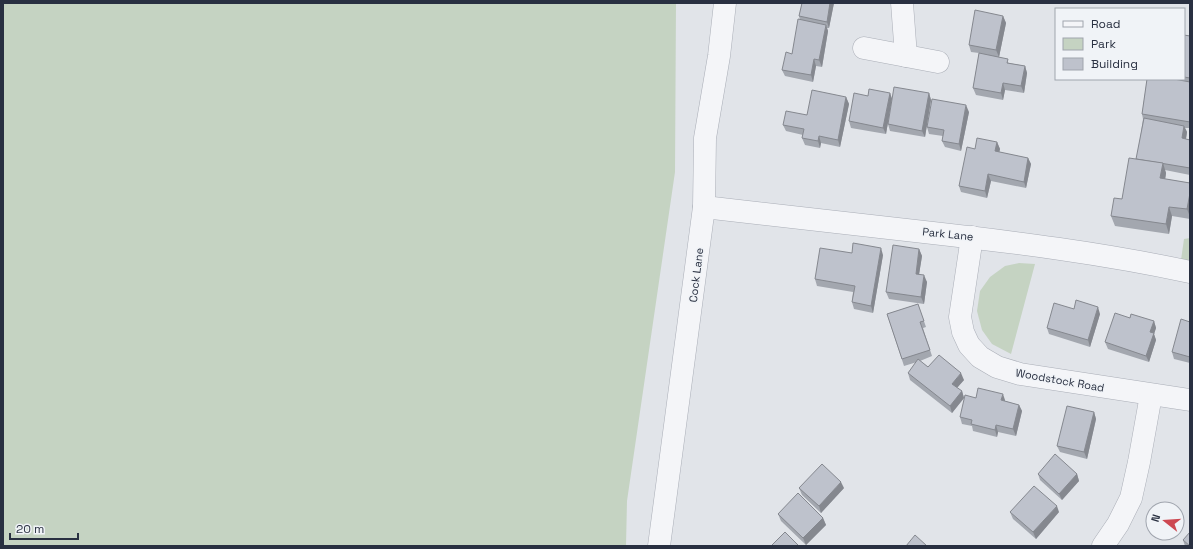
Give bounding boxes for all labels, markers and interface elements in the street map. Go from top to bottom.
legend [1055,8,1185,80]
text: Road [1091,16,1120,32]
text: Park [1091,36,1116,52]
text: Building [1091,56,1138,72]
street label: Park Lane [922,224,974,244]
street label: Cock Lane [686,247,706,303]
street label: Woodstock Road [1015,365,1105,395]
north arrow [1145,501,1185,541]
text: N [1148,513,1163,524]
scale bar [10,515,78,541]
text: 20 m [16,521,44,537]

